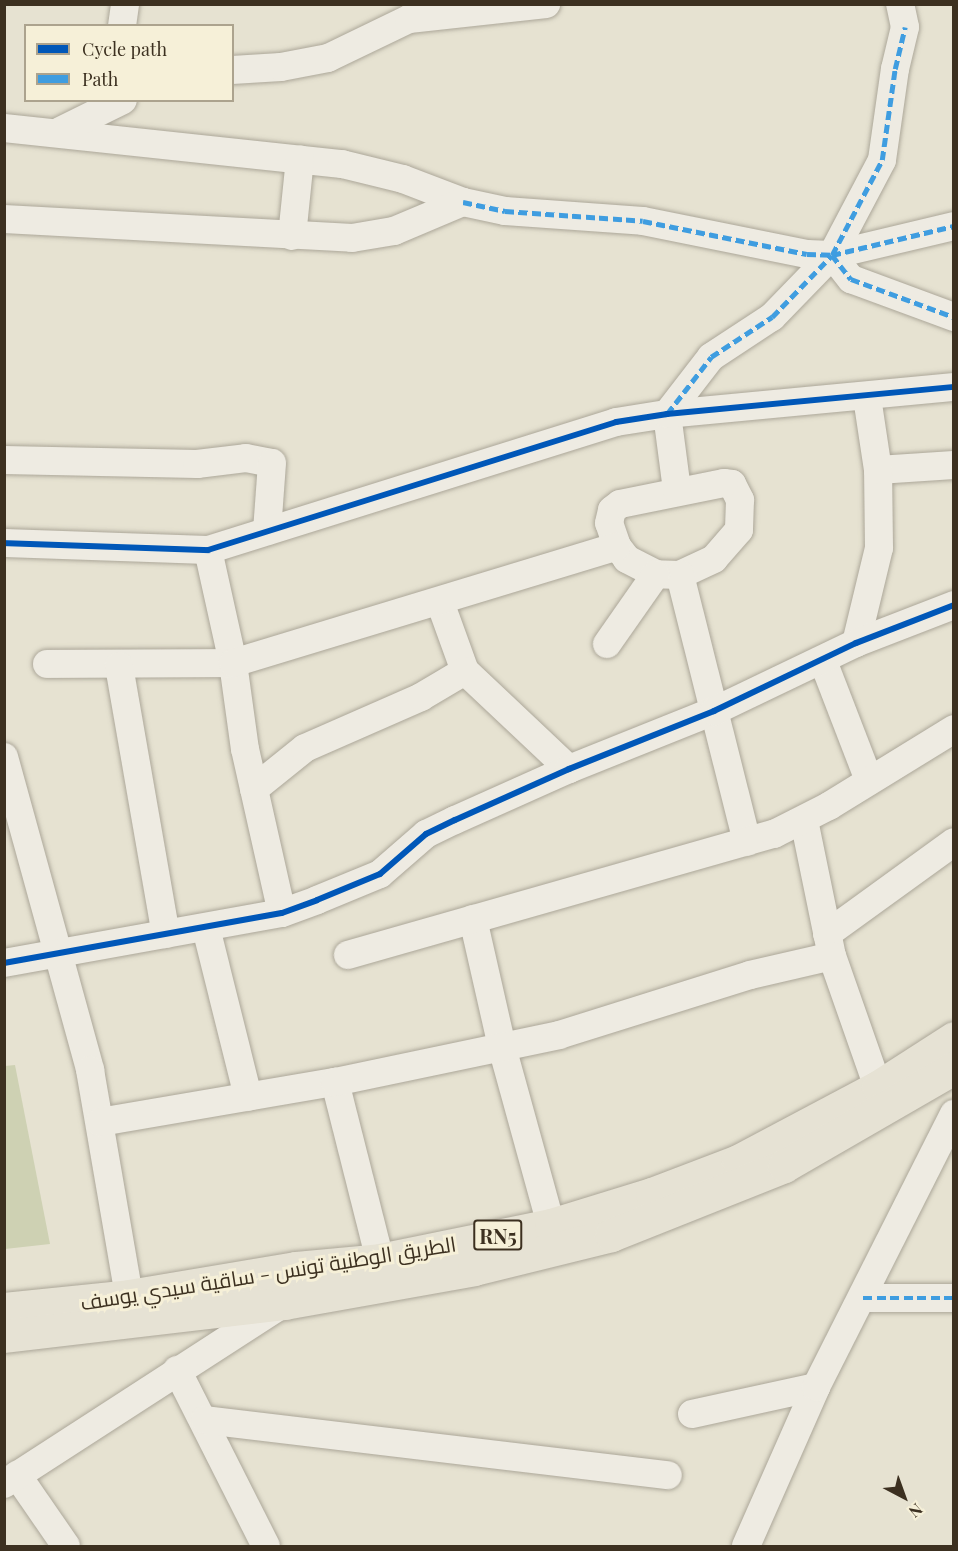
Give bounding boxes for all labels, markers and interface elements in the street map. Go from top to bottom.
legend [24,24,234,102]
text: Cycle path [82,37,167,61]
text: Path [82,67,118,91]
road number: RN5 [472,1218,524,1252]
street label: الطريق الوطنية تونس - ساقية سيدي يوسف [78,1230,458,1314]
north arrow [874,1467,934,1527]
text: N [905,1499,927,1523]

